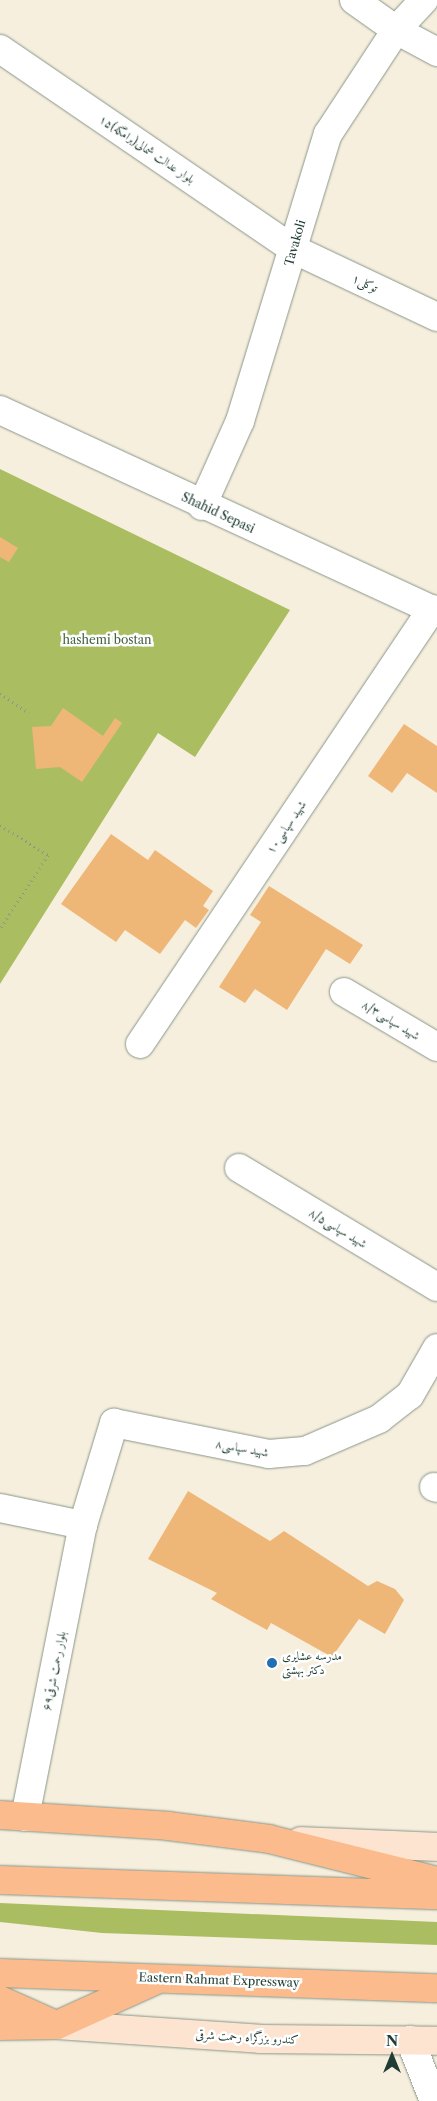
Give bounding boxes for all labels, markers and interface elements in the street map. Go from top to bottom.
street label: ۱۵بلوار عدالت شمالی(برامگه) [96,112,198,186]
street label: Tavakoli [282,218,308,268]
street label: توکلی۱ [350,271,380,295]
street label: Shahid Sepasi [179,490,257,536]
park label: hashemi bostan [62,633,152,647]
street label: شهید سپاسی۱۰ [263,798,309,856]
street label: شهید سپاسی۸/۳ [359,997,423,1043]
street label: شهید سپاسی۸/۵ [306,1205,370,1251]
street label: شهید سپاسی۸ [214,1436,270,1460]
street label: بلوار رحمت شرقی۶۹ [39,1630,69,1712]
place label: مدرسه عشایری دکتر بهشتی [282,1649,342,1677]
marker: مدرسه عشایری دکتر بهشتی [266,1657,278,1669]
street label: Eastern Rahmat Expressway [138,1970,300,1990]
street label: کندرو بزرگراه رحمت شرقی [195,2027,299,2047]
north arrow [367,2031,417,2081]
text: N [386,2032,398,2050]

